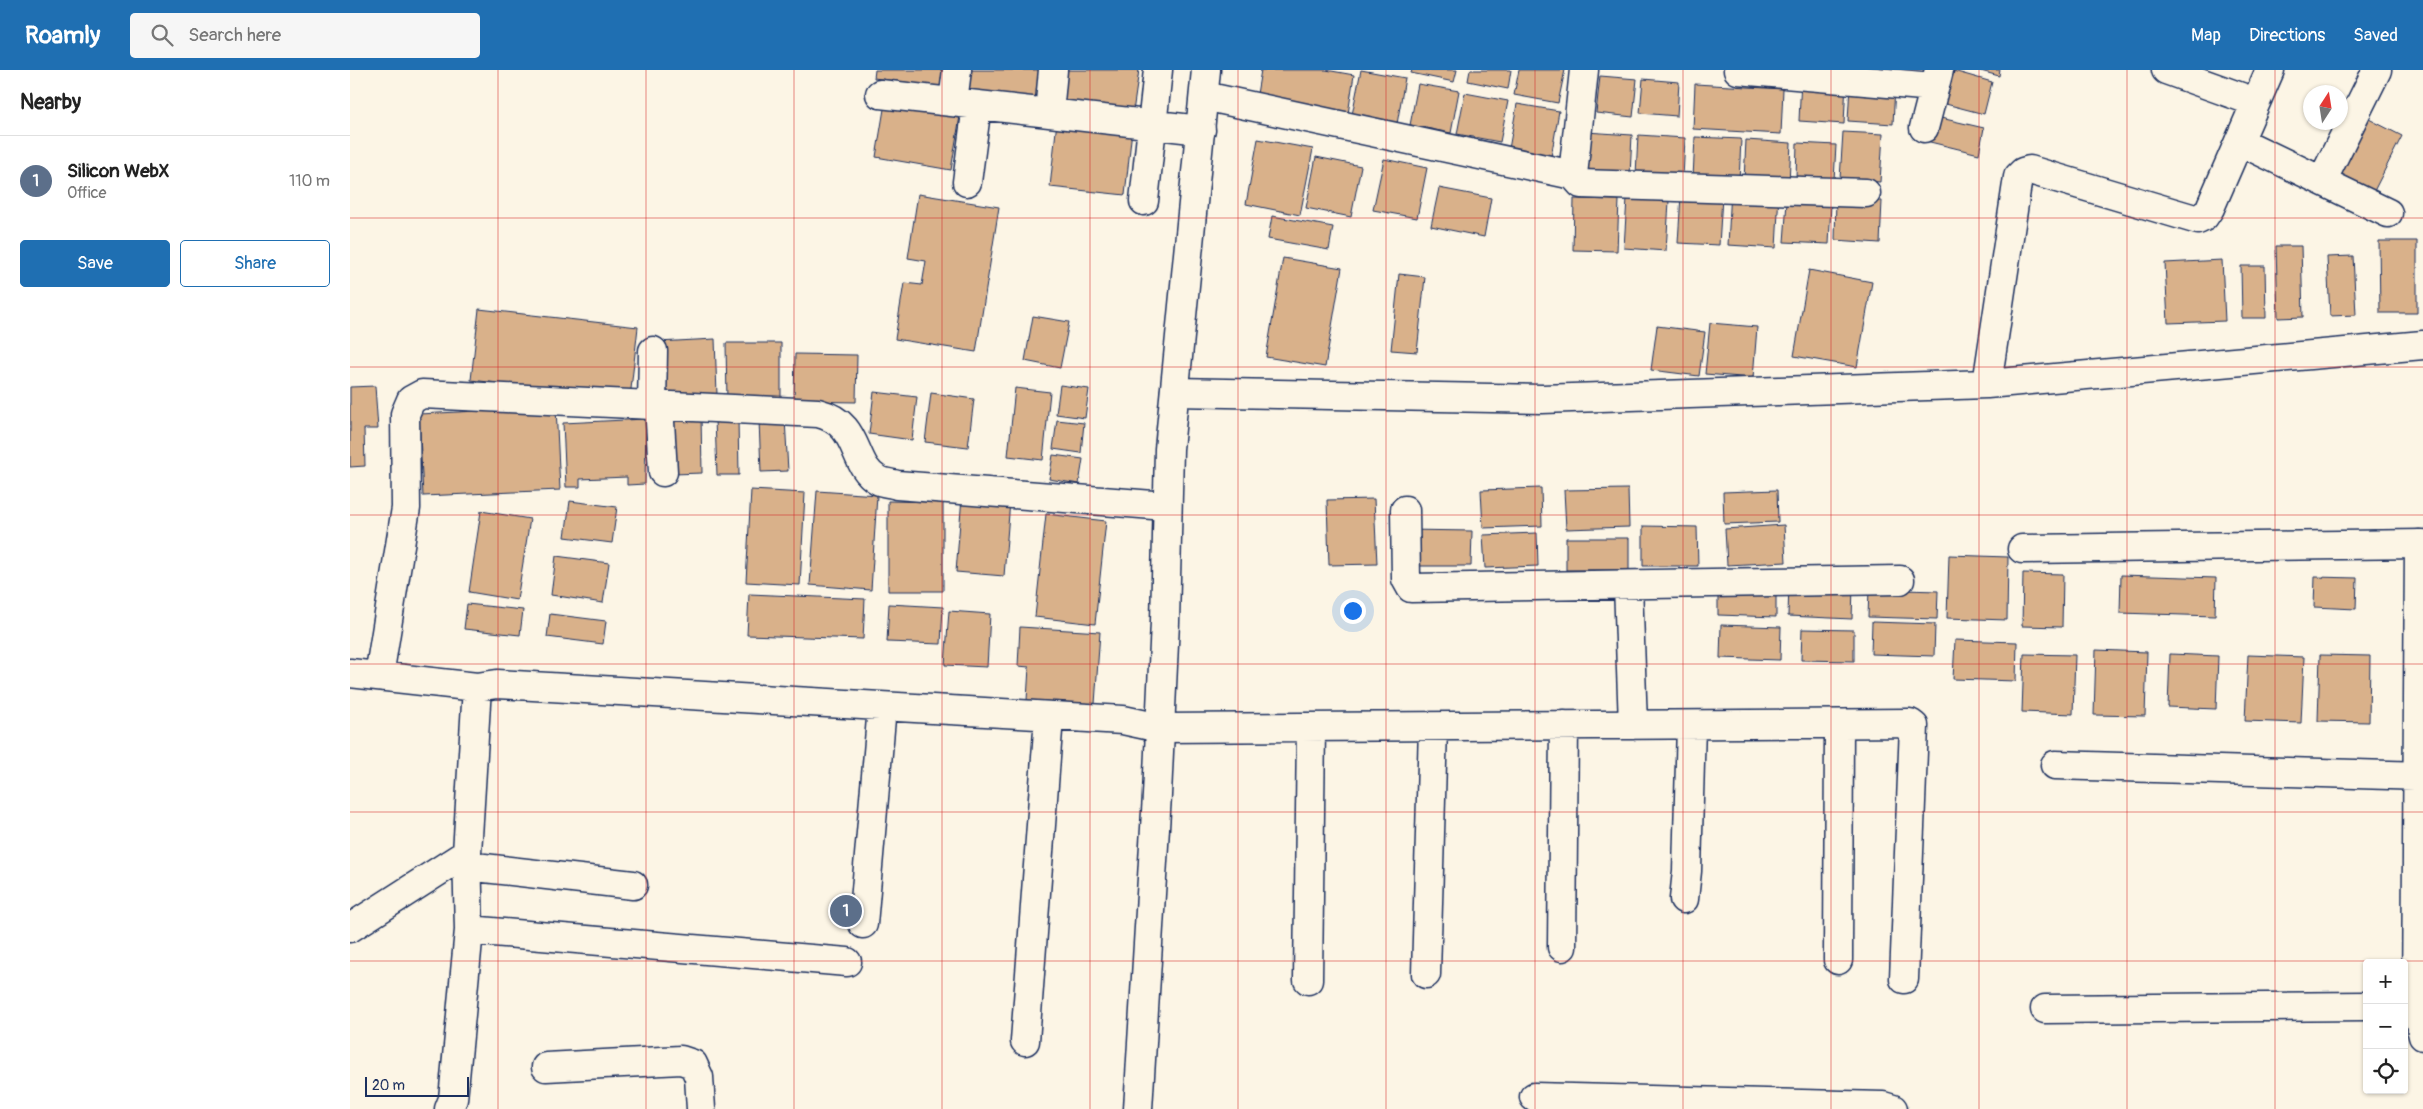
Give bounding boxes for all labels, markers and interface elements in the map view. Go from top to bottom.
search box [130,13,480,58]
text: Roamly [25,21,100,50]
icon: search [148,21,176,49]
text: Search here [188,23,281,47]
text: Map [2191,24,2221,47]
text: Directions [2249,24,2325,47]
text: Saved [2353,24,2398,47]
north arrow [2303,85,2348,130]
text: Nearby [20,89,81,116]
text: Silicon WebX [67,159,170,183]
text: 1 [33,171,39,191]
text: 110 m [289,171,330,191]
text: Office [67,183,107,203]
button: Save [20,240,170,287]
button: Share [180,240,330,287]
your location [1340,598,1366,624]
pin: 1 [830,892,862,930]
map controls [2363,959,2408,1094]
button: + [2363,959,2408,1004]
button: − [2363,1004,2408,1049]
button: locate [2363,1049,2408,1094]
scale bar [365,1074,469,1097]
text: 20 m [372,1077,405,1094]

